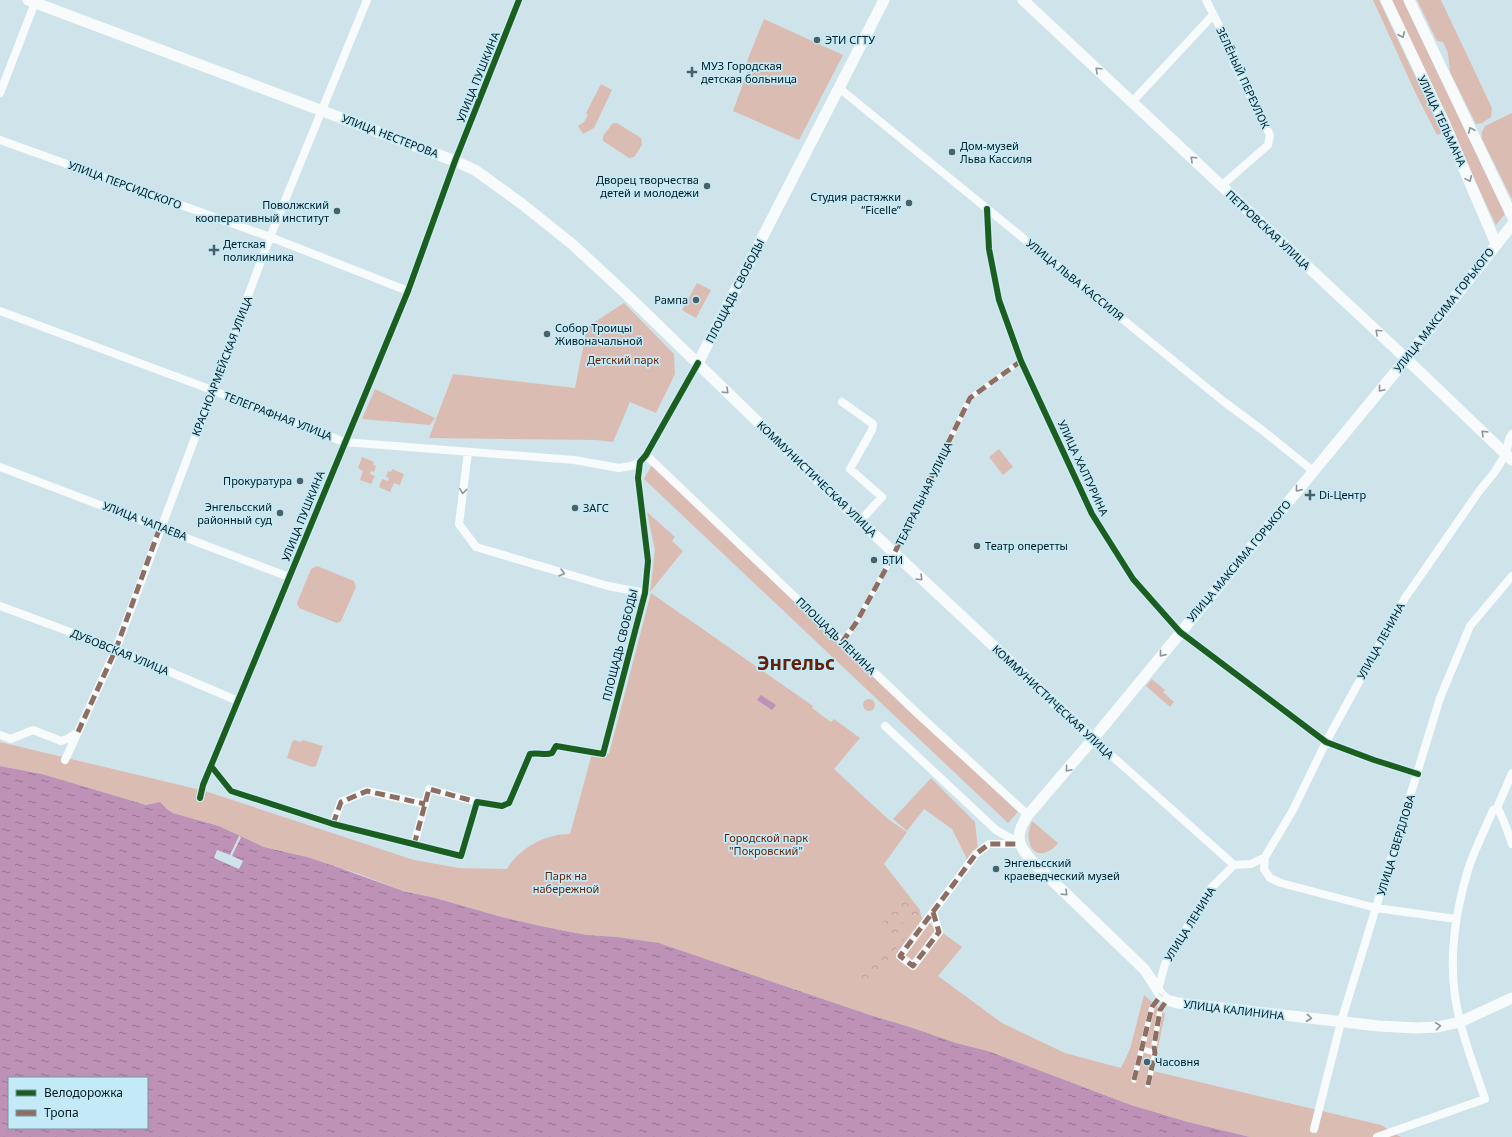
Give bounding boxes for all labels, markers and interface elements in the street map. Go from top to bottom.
street label: ЗЕЛЁНЫЙ ПЕРЕУЛОК [1213,24,1274,131]
street label: УЛИЦА ПУШКИНА [453,28,503,124]
one-way arrow [1397,31,1405,39]
place label: ЭТИ СГТУ [825,32,875,47]
marker: ЭТИ СГТУ [812,35,822,45]
place label: МУЗ Городская детская больница [701,58,797,86]
marker: МУЗ Городская детская больница [686,66,698,78]
one-way arrow [1095,68,1103,75]
street label: УЛИЦА ТЕЛЬМАНА [1415,73,1470,170]
street label: УЛИЦА НЕСТЕРОВА [340,110,442,161]
one-way arrow [1468,127,1476,134]
place label: Дом-музей Льва Кассиля [960,138,1032,166]
marker: Дом-музей Льва Кассиля [947,147,957,157]
street label: УЛИЦА ПЕРСИДСКОГО [66,157,184,212]
one-way arrow [1190,157,1198,164]
place label: Дворец творчества детей и молодежи [596,172,699,200]
one-way arrow [1464,174,1472,182]
marker: Дворец творчества детей и молодежи [702,181,712,191]
street label: ПЕТРОВСКАЯ УЛИЦА [1223,187,1314,273]
place label: Студия растяжки “Ficelle” [810,189,901,217]
place label: Поволжский кооперативный институт [195,197,329,225]
marker: Студия растяжки “Ficelle” [904,198,914,208]
marker: Поволжский кооперативный институт [332,206,342,216]
street label: УЛИЦА ЛЬВА КАССИЛЯ [1023,235,1127,324]
place label: Детская поликлиника [223,236,294,264]
street label: ПЛОЩАДЬ СВОБОДЫ [702,236,767,345]
marker: Детская поликлиника [208,244,220,256]
street label: УЛИЦА МАКСИМА ГОРЬКОГО [1390,244,1497,375]
place label: Рампа [654,292,688,307]
street label: КРАСНОАРМЕЙСКАЯ УЛИЦА [188,293,256,438]
marker: Рампа [691,295,701,305]
place label: Собор Троицы Живоначальной [555,320,643,348]
marker: Собор Троицы Живоначальной [542,329,552,339]
one-way arrow [1375,329,1383,337]
park label: Детский парк [587,352,659,367]
one-way arrow [1379,384,1386,391]
one-way arrow [721,386,729,394]
street label: ТЕЛЕГРАФНАЯ УЛИЦА [222,388,336,444]
street label: КОММУНИСТИЧЕСКАЯ УЛИЦА [754,417,881,541]
street label: УЛИЦА ХАЛТУРИНА [1055,417,1113,519]
one-way arrow [1481,430,1489,437]
street label: ТЕАТРАЛЬНАЯ УЛИЦА [892,438,956,548]
street label: УЛИЦА ПУШКИНА [278,467,328,563]
place label: Прокуратура [223,473,292,488]
marker: Прокуратура [295,476,305,486]
one-way arrow [1296,484,1303,491]
place label: Di-Центр [1319,487,1366,502]
one-way arrow [459,488,468,494]
marker: Di-Центр [1304,489,1316,501]
street label: УЛИЦА ЧАПАЕВА [101,497,191,544]
street label: УЛИЦА МАКСИМА ГОРЬКОГО [1183,497,1294,625]
place label: Энгельсский районный суд [197,499,272,527]
place label: ЗАГС [583,500,609,515]
marker: ЗАГС [570,503,580,513]
marker: Энгельсский районный суд [275,508,285,518]
place label: Театр оперетты [985,538,1068,553]
marker: Театр оперетты [972,541,982,551]
place label: БТИ [882,552,903,567]
marker: БТИ [869,555,879,565]
one-way arrow [559,568,565,576]
one-way arrow [915,574,923,581]
street label: ПЛОЩАДЬ СВОБОДЫ [598,587,641,702]
street label: ПЛОЩАДЬ ЛЕНИНА [793,594,880,678]
street label: УЛИЦА ЛЕНИНА [1353,599,1408,682]
street label: ДУБОВСКАЯ УЛИЦА [69,625,172,678]
street label: КОММУНИСТИЧЕСКАЯ УЛИЦА [989,641,1118,763]
one-way arrow [1160,649,1167,656]
district label: Энгельс [757,650,835,676]
one-way arrow [1065,764,1072,771]
street label: УЛИЦА СВЕРДЛОВА [1373,792,1418,897]
park label: Городской парк "Покровский" [724,830,808,858]
place label: Энгельсский краеведческий музей [1004,855,1120,883]
marker: Энгельсский краеведческий музей [991,864,1001,874]
park label: Парк на набережной [533,868,599,896]
street label: УЛИЦА ЛЕНИНА [1161,883,1219,964]
one-way arrow [1060,888,1067,895]
street label: УЛИЦА КАЛИНИНА [1183,996,1286,1023]
one-way arrow [1306,1014,1312,1023]
one-way arrow [1435,1022,1441,1031]
place label: Часовня [1155,1054,1200,1069]
marker: Часовня [1142,1057,1152,1067]
legend [8,1077,148,1129]
text: Велодорожка [44,1084,123,1101]
text: Тропа [44,1104,79,1121]

